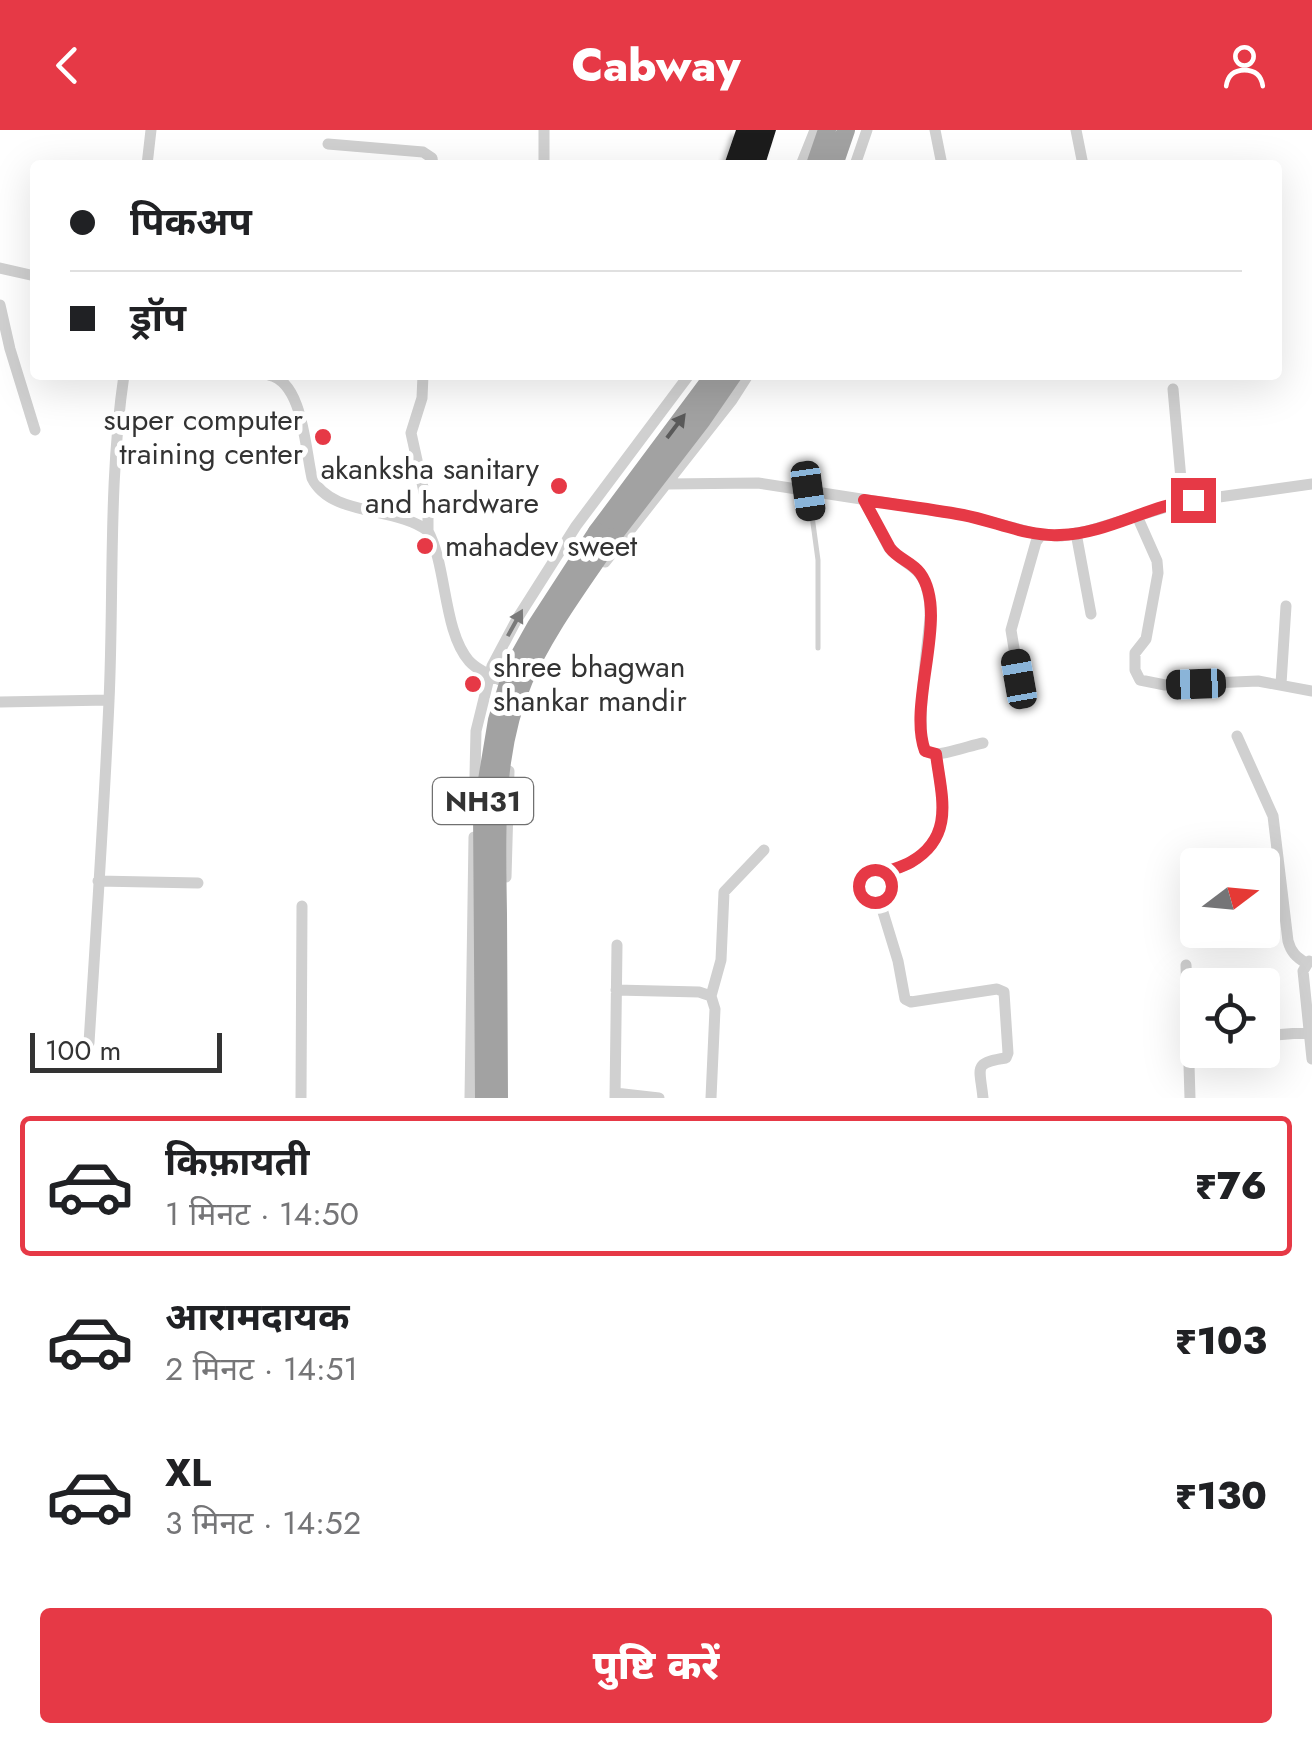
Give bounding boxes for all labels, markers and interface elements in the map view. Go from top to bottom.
text: Cabway [571,33,741,98]
icon: back [40,38,95,93]
icon: person [1217,38,1272,93]
text: पिकअप [130,194,252,249]
text: ड्रॉप [130,290,186,345]
place label: super computer training center [103,398,304,475]
one-way arrow [666,413,686,439]
marker: super computer training center [312,426,334,448]
place label: akanksha sanitary and hardware [321,447,540,524]
car [789,459,827,523]
marker: akanksha sanitary and hardware [548,475,570,497]
route end [1171,478,1216,523]
place label: mahadev sweet [445,524,638,567]
marker: mahadev sweet [414,535,436,557]
one-way arrow [506,609,523,638]
place label: shree bhagwan shankar mandir [493,645,687,722]
car [999,647,1039,711]
car [1165,668,1227,700]
marker: shree bhagwan shankar mandir [462,673,484,695]
road number: NH31 [433,778,533,824]
north arrow [1180,848,1280,948]
map controls [1180,848,1280,1068]
route start [853,864,898,909]
button: locate [1180,968,1280,1068]
scale bar [30,1028,222,1073]
text: 100 m [45,1030,121,1071]
text: किफ़ायती [165,1134,309,1189]
icon: car [45,1141,135,1231]
text: ₹76 [1195,1158,1267,1213]
text: 1 मिनट · 14:50 [165,1191,359,1237]
text: आरामदायक [165,1289,349,1344]
icon: car [45,1296,135,1386]
text: ₹103 [1175,1313,1267,1368]
text: 2 मिनट · 14:51 [165,1346,358,1392]
text: XL [165,1445,211,1500]
icon: car [45,1451,135,1541]
text: ₹130 [1175,1468,1267,1523]
text: 3 मिनट · 14:52 [165,1500,361,1546]
button: पुष्टि करें [40,1608,1272,1723]

